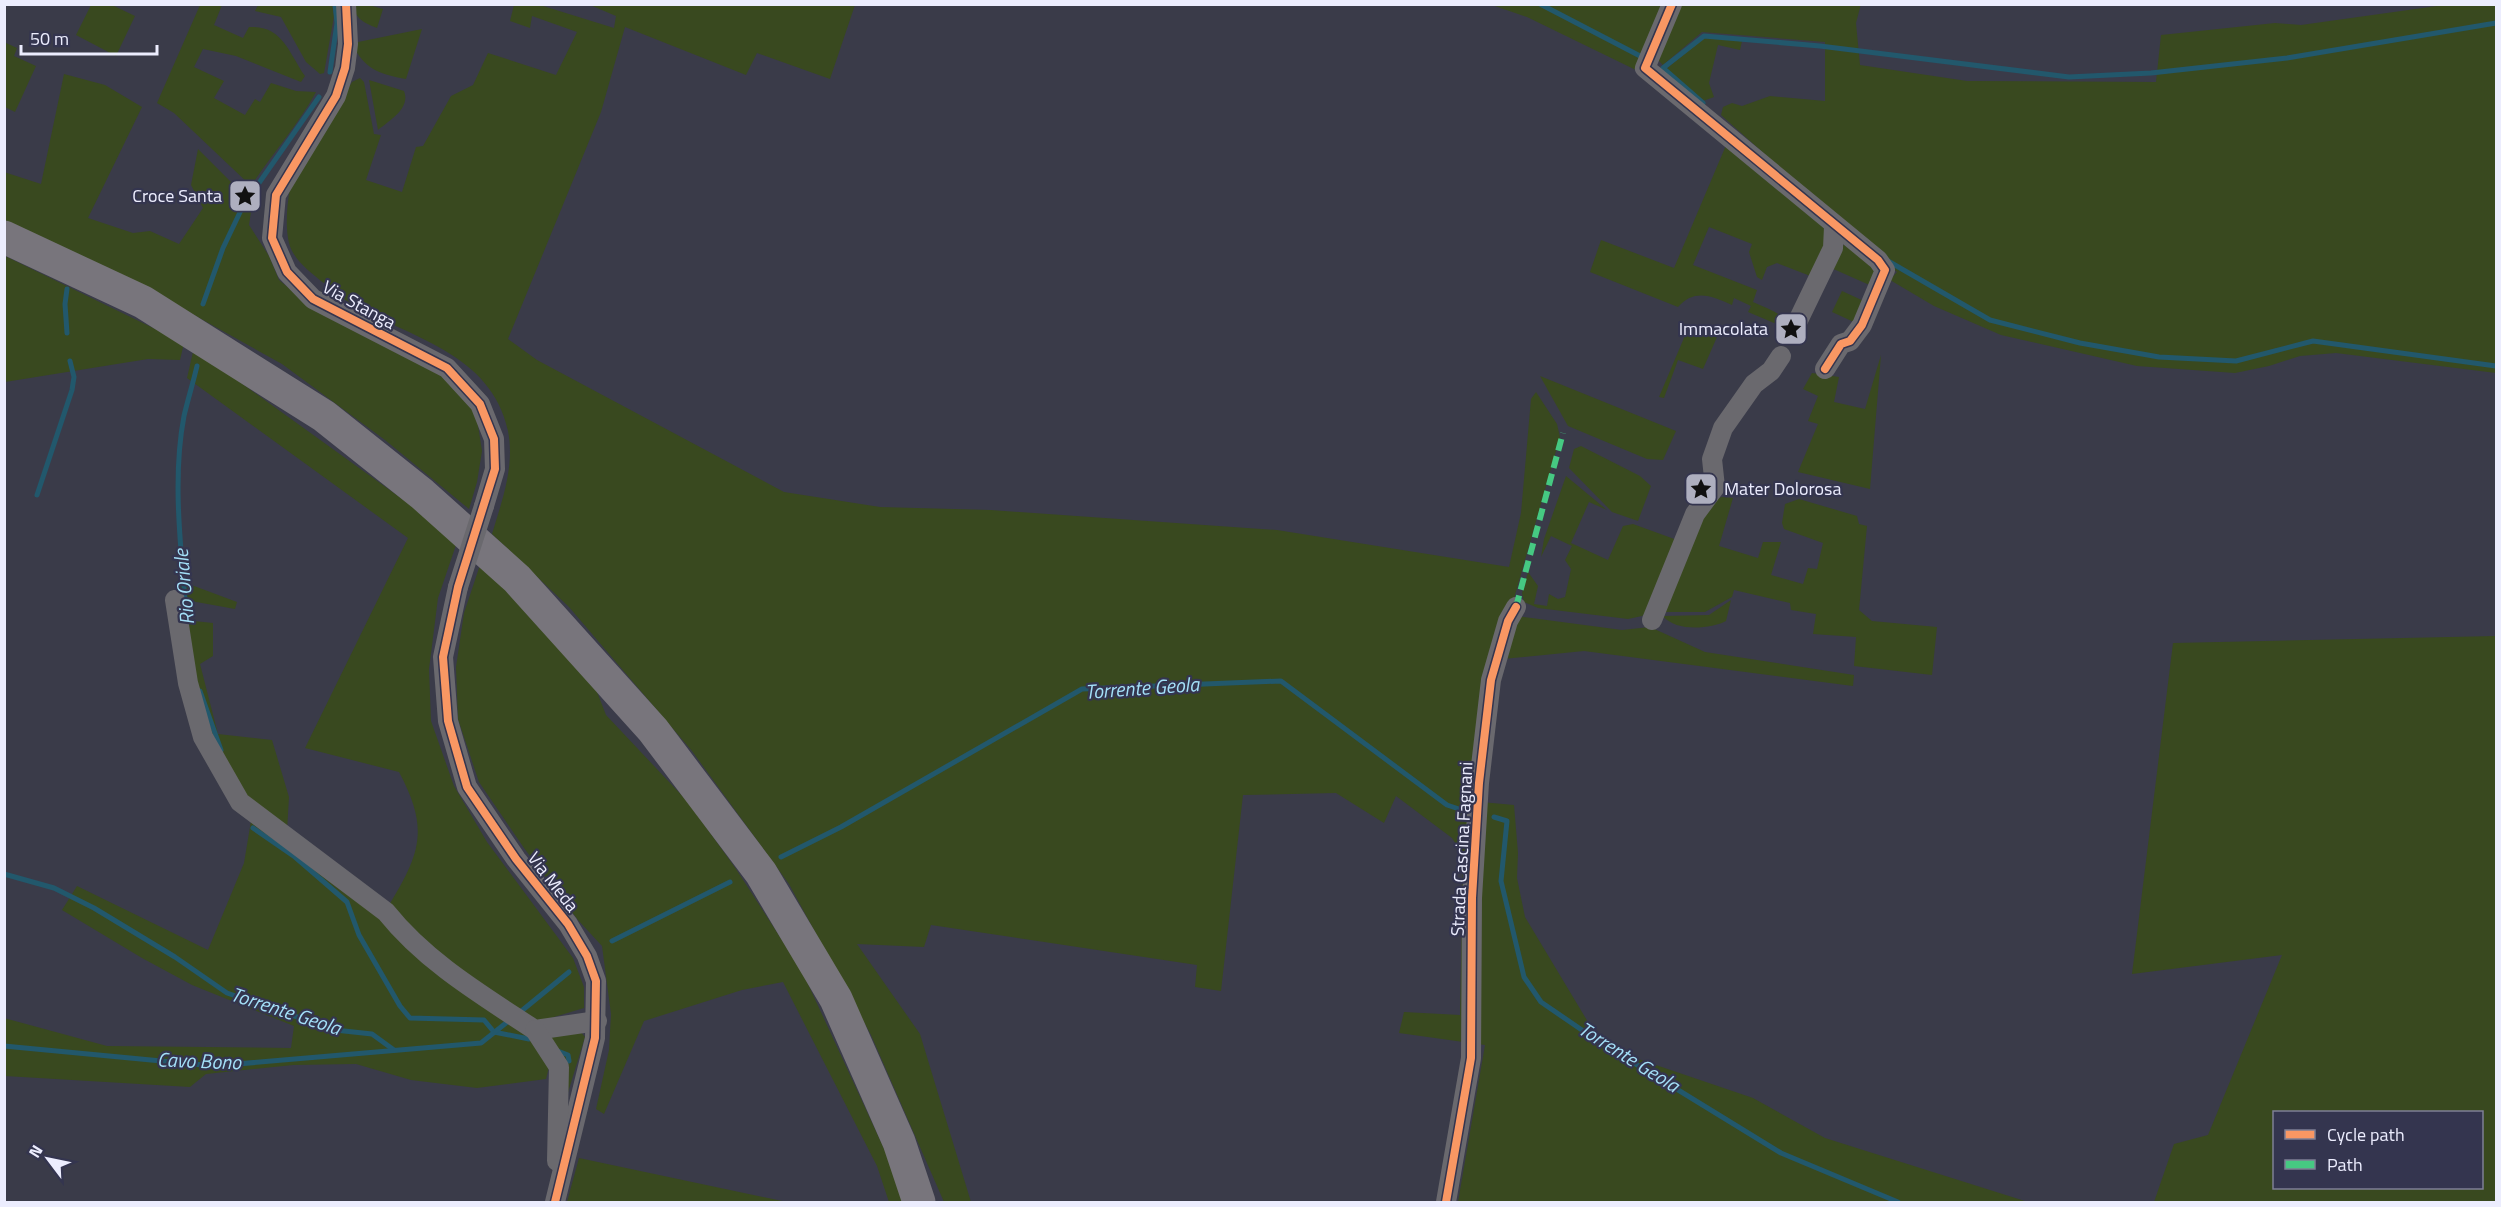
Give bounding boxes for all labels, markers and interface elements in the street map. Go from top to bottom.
scale bar [21,18,158,56]
text: 50 m [30,25,69,52]
place icon: Croce Santa [227,178,263,214]
place label: Croce Santa [132,182,222,209]
street label: Via Stanga [318,273,401,336]
place icon: Immacolata [1773,311,1809,347]
place label: Immacolata [1679,315,1768,342]
place icon: Mater Dolorosa [1683,471,1719,507]
place label: Mater Dolorosa [1724,475,1841,502]
water label: Rio Oriale [165,546,202,626]
water label: Torrente Geola [1084,668,1201,707]
street label: Strada Cascina Fagnani [1443,761,1480,937]
street label: Via Meda [521,846,586,918]
water label: Torrente Geola [227,978,346,1043]
water label: Torrente Geola [1573,1013,1687,1100]
water label: Cavo Bono [156,1044,243,1077]
legend [2273,1111,2483,1189]
text: Cycle path [2327,1121,2405,1148]
north arrow [18,1129,78,1189]
text: N [22,1140,48,1162]
text: Path [2327,1151,2363,1178]

